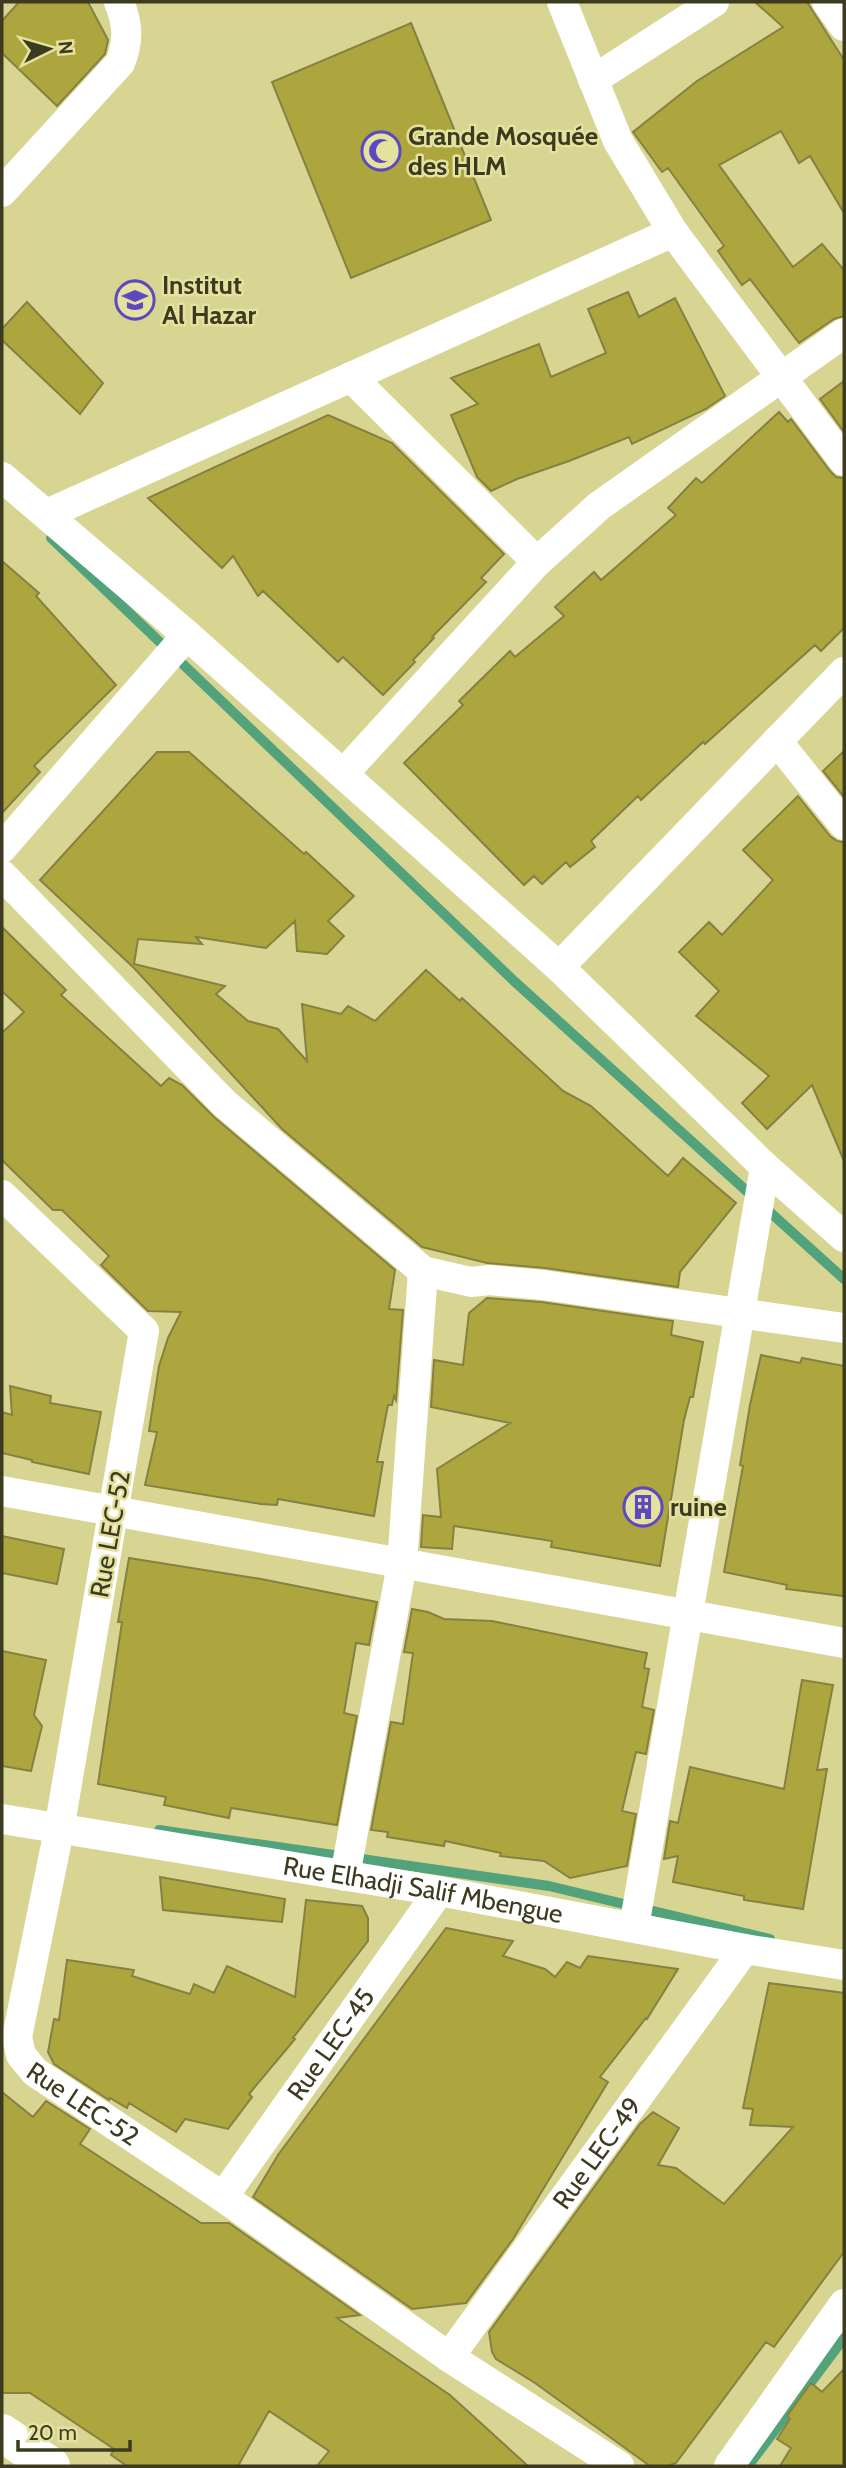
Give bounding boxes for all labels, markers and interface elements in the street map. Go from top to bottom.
north arrow [14,14,84,84]
text: N [53,40,77,55]
place label: Grande Mosquée des HLM [408,120,598,182]
mosque icon: Grande Mosquée des HLM [360,130,402,172]
place label: Institut Al Hazar [162,269,257,331]
school or university icon: Institut Al Hazar [114,279,156,321]
street label: Rue LEC-52 [83,1468,137,1600]
building icon: ruine [622,1486,664,1528]
place label: ruine [670,1491,727,1523]
street label: Rue Elhadji Salif Mbengue [281,1850,566,1930]
street label: Rue LEC-45 [280,1982,381,2107]
street label: Rue LEC-52 [21,2055,145,2153]
street label: Rue LEC-49 [546,2091,648,2215]
scale bar [18,2408,130,2452]
text: 20 m [28,2420,77,2445]

